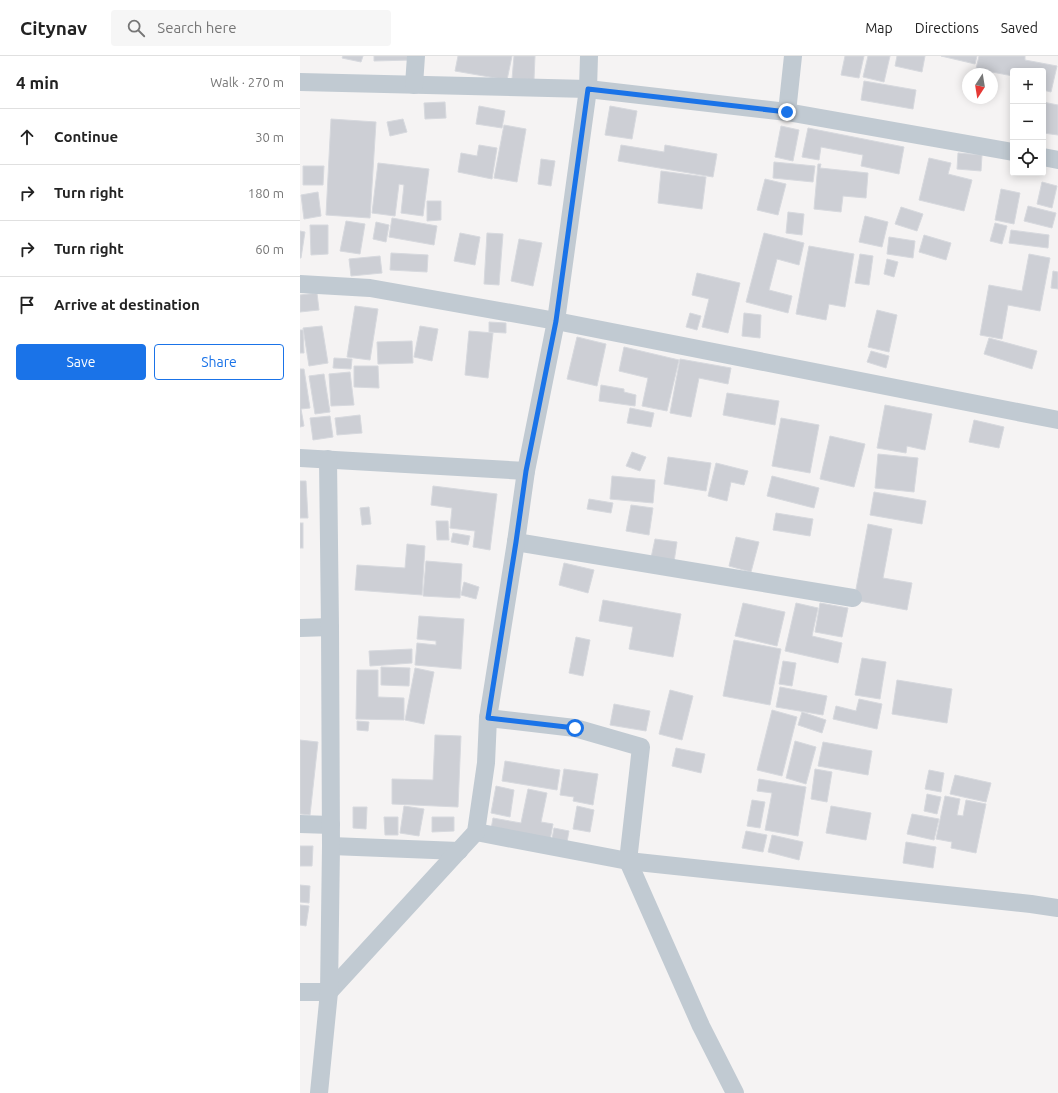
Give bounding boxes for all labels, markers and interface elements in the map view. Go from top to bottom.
search box [111,10,391,46]
text: Citynav [20,17,87,39]
icon: search [125,17,147,39]
text: Search here [157,19,237,36]
text: Map [865,20,893,36]
text: Directions [915,20,979,36]
text: Saved [1001,20,1038,36]
north arrow [962,68,998,104]
map controls [1010,68,1046,176]
button: + [1010,68,1046,104]
text: 4 min [16,73,59,92]
text: Walk · 270 m [210,75,284,89]
route end [778,103,796,121]
button: − [1010,104,1046,140]
icon: ahead [16,126,38,148]
text: Continue [54,128,118,145]
text: 30 m [255,130,284,144]
button: locate [1010,140,1046,176]
icon: right [16,182,38,204]
text: Turn right [54,184,124,201]
text: 180 m [248,186,284,200]
icon: right [16,238,38,260]
text: Turn right [54,240,124,257]
text: 60 m [255,242,284,256]
icon: arrive [16,294,38,316]
text: Arrive at destination [54,296,200,313]
button: Save [16,344,146,380]
button: Share [154,344,284,380]
route start [566,719,584,737]

